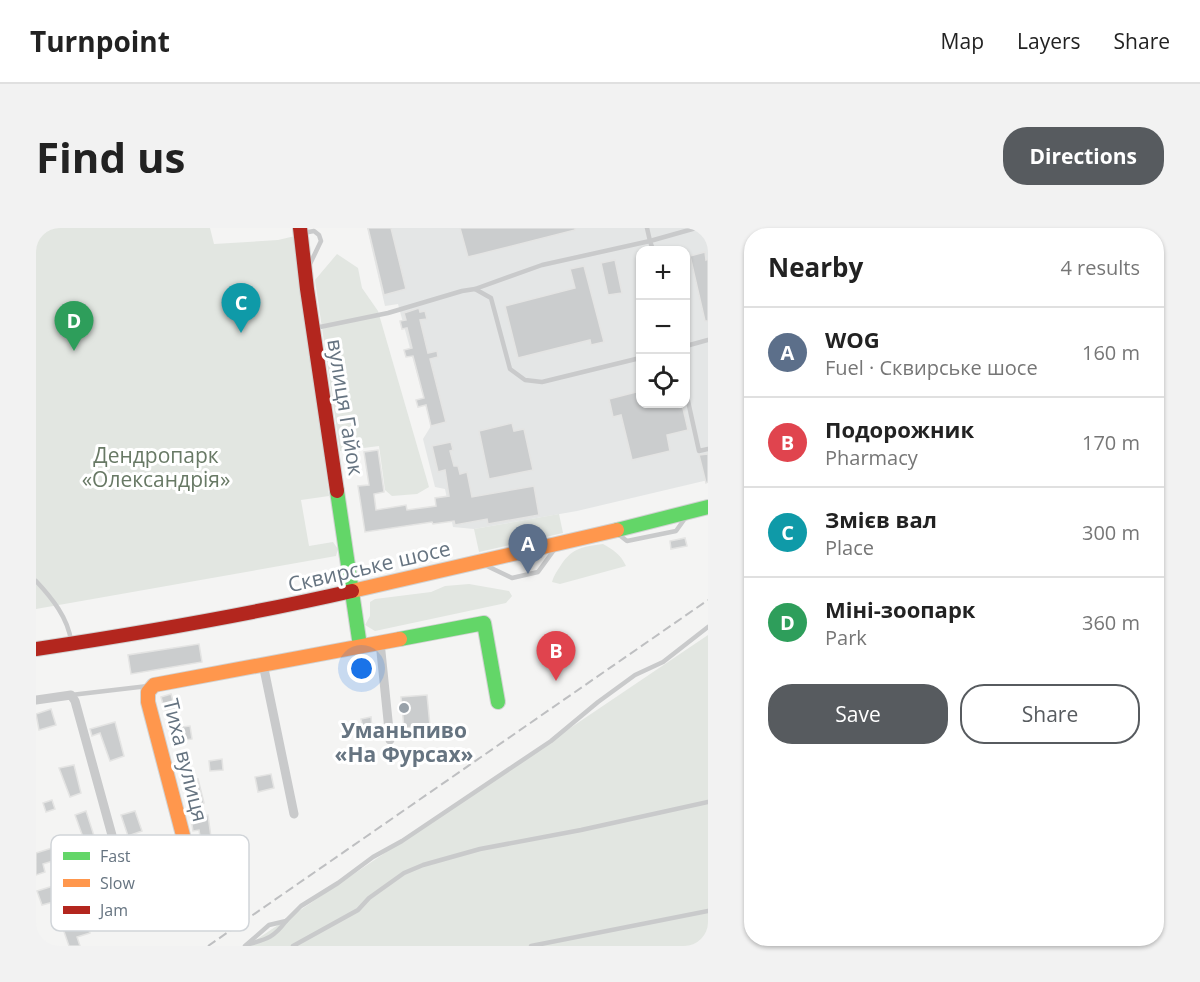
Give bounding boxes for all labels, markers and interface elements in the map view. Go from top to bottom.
text: Turnpoint [30,22,170,60]
text: Map [941,27,984,55]
text: Layers [1017,27,1081,55]
text: Share [1114,27,1170,55]
button: Directions [1003,127,1164,185]
text: Find us [36,128,185,185]
map controls [636,246,690,408]
button: + [636,246,690,300]
text: Nearby [768,249,863,285]
text: 4 results [1060,254,1140,281]
pin: C [222,284,260,333]
button: − [636,300,690,354]
pin: D [54,302,93,351]
text: WOG [825,324,880,354]
street label: вулиця Гайок [321,337,371,477]
text: A [781,339,794,366]
text: 160 m [1082,339,1140,366]
button: locate [636,354,690,408]
text: Fuel · Сквирське шосе [825,354,1038,381]
text: Подорожник [825,414,974,444]
text: B [781,429,794,456]
text: 170 m [1082,429,1140,456]
park label: Дендропарк «Олександрія» [82,441,230,493]
text: Pharmacy [825,444,918,471]
text: Змієв вал [825,504,937,534]
text: C [781,519,794,546]
text: 300 m [1082,519,1140,546]
pin: A [508,524,548,574]
street label: Сквирське шосе [285,534,453,598]
text: Place [825,534,874,561]
text: Міні-зоопарк [825,594,975,624]
text: D [780,609,795,636]
text: 360 m [1082,609,1140,636]
text: Park [825,624,867,651]
pin: B [536,632,576,681]
your location [347,654,376,683]
button: Save [768,684,948,744]
button: Share [960,684,1140,744]
street label: Тиха вулиця [157,696,215,824]
marker: Уманьпиво «На Фурсах» [397,701,411,715]
place label: Уманьпиво «На Фурсах» [335,716,474,768]
legend [51,835,249,931]
text: Fast [100,845,131,867]
text: Slow [100,872,135,894]
text: Jam [98,899,128,921]

